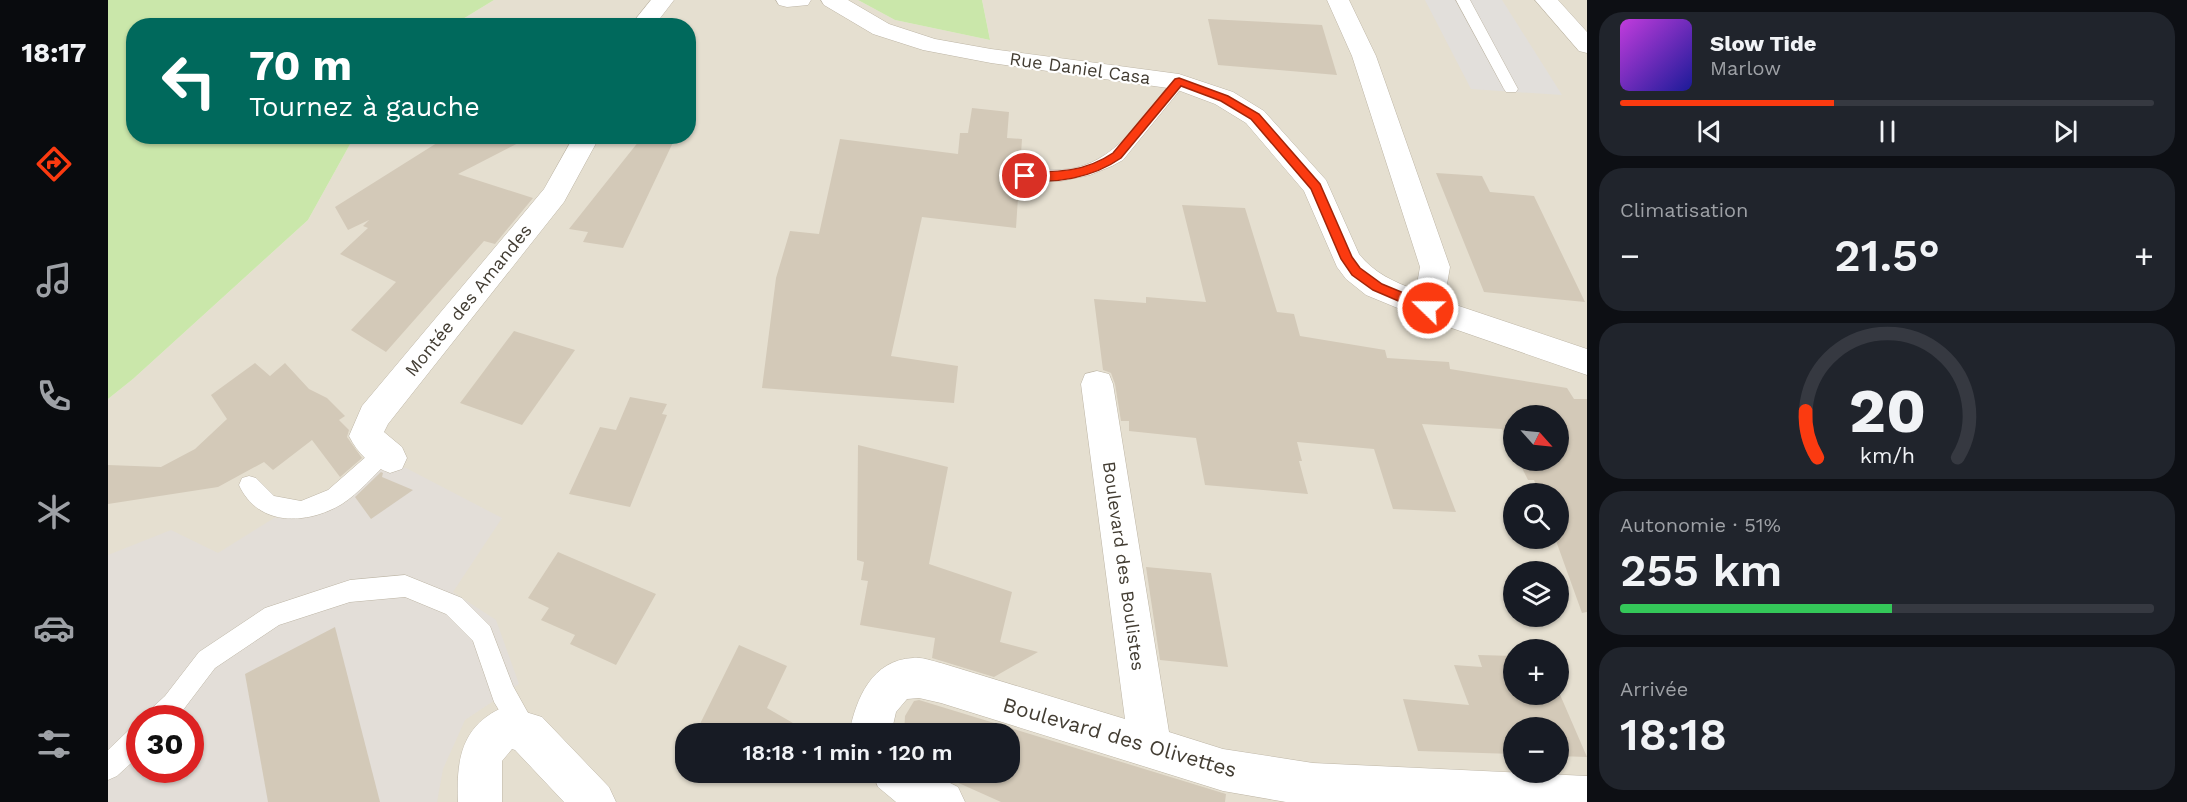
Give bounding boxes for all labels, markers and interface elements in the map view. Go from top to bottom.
text: Slow Tide [1710,31,1817,56]
text: 18:17 [22,37,86,69]
text: 70 m [249,41,352,90]
icon: left [150,42,228,120]
street label: Rue Daniel Casa [1008,48,1152,88]
text: Marlow [1710,56,1781,80]
text: Tournez à gauche [249,91,480,123]
icon: previous [1693,115,1726,148]
icon: pause [1871,115,1904,148]
icon: next [2049,115,2082,148]
icon: directions [33,143,75,185]
pin [999,150,1050,201]
icon: arrive [1008,159,1041,192]
text: Climatisation [1620,198,1748,222]
street label: Montée des Amandes [400,220,536,380]
text: 21.5° [1834,229,1940,282]
text: − [1620,236,1640,275]
text: + [2134,236,2154,275]
icon: music [33,259,75,301]
position arrow [1396,276,1460,340]
text: 20 [1848,374,1926,447]
icon: phone [33,375,75,417]
north arrow [1503,405,1569,471]
map controls [1503,405,1569,783]
text: km/h [1859,443,1915,468]
street label: Boulevard des Boulistes [1099,460,1149,672]
button: search [1503,483,1569,549]
icon: climate [33,491,75,533]
text: Autonomie · 51% [1620,513,1781,537]
text: 255 km [1620,544,1782,597]
button: layers [1503,561,1569,627]
icon: car [33,607,75,649]
button: + [1503,639,1569,705]
text: Arrivée [1620,677,1688,701]
street label: Boulevard des Olivettes [1000,692,1240,782]
speed limit sign: 30 [126,705,204,783]
text: 18:18 [1620,708,1727,761]
button: − [1503,717,1569,783]
icon: filters [33,723,75,765]
text: 18:18 · 1 min · 120 m [742,740,953,765]

